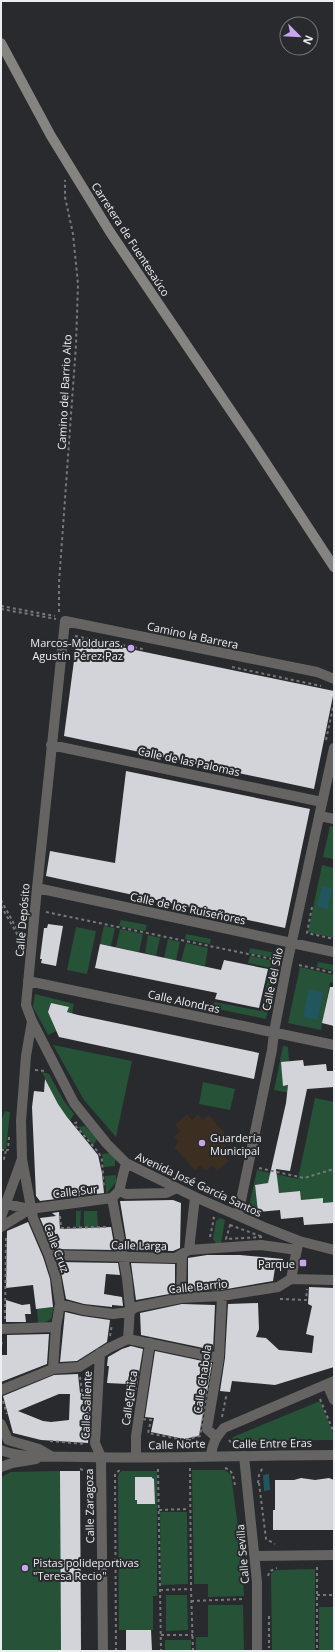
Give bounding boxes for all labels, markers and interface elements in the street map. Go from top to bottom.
north arrow [279,16,319,56]
text: N [300,33,317,47]
street label: Carretera de Fuentesaúco [88,179,174,299]
street label: Camino del Barrio Alto [53,334,75,450]
street label: Camino la Barrera [146,618,240,652]
place label: Marcos-Molduras. Agustín Pérez Paz [30,635,123,663]
marker: Marcos-Molduras. Agustín Pérez Paz [126,643,136,653]
street label: Calle de las Palomas [137,743,241,779]
street label: Calle Depósito [11,882,33,957]
street label: Calle de los Ruiseñores [129,888,247,928]
street label: Calle del Silo [258,946,286,1012]
street label: Calle Alondras [147,986,221,1016]
place label: Guardería Municipal [210,1130,262,1158]
marker: Guardería Municipal [197,1138,207,1148]
street label: Avenida José García Santos [133,1148,265,1220]
street label: Calle Sur [52,1181,99,1201]
street label: Calle Cruz [41,1222,73,1274]
street label: Calle Larga [111,1237,167,1253]
place label: Parque [258,1256,295,1271]
marker: Parque [298,1258,308,1268]
street label: Calle Barrio [168,1275,229,1297]
street label: Calle Chabola [190,1343,214,1415]
street label: Calle Chica [118,1369,140,1427]
street label: Calle Saliente [77,1371,95,1439]
street label: Calle Entre Eras [232,1435,312,1451]
street label: Calle Norte [148,1436,206,1452]
street label: Calle Zaragoza [81,1469,97,1543]
street label: Calle Sevilla [232,1524,252,1584]
place label: Pistas polideportivas "Teresa Recio" [33,1555,139,1583]
marker: Pistas polideportivas "Teresa Recio" [20,1563,30,1573]

